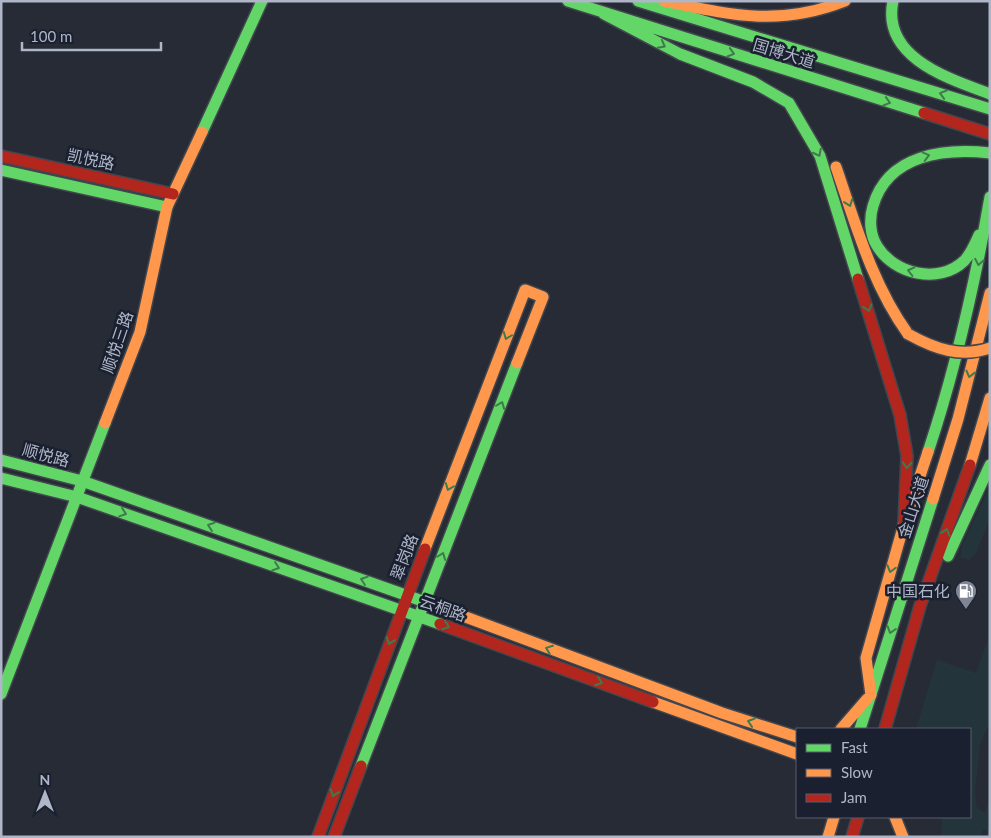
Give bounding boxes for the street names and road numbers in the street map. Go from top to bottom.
street label: 国博大道 [751,34,818,71]
street label: 凯悦路 [66,144,117,173]
street label: 顺悦三路 [97,308,136,375]
street label: 顺悦路 [20,439,72,470]
street label: 金山大道 [894,473,931,540]
street label: 翠岗路 [386,531,421,583]
street label: 云桐路 [417,590,469,625]

